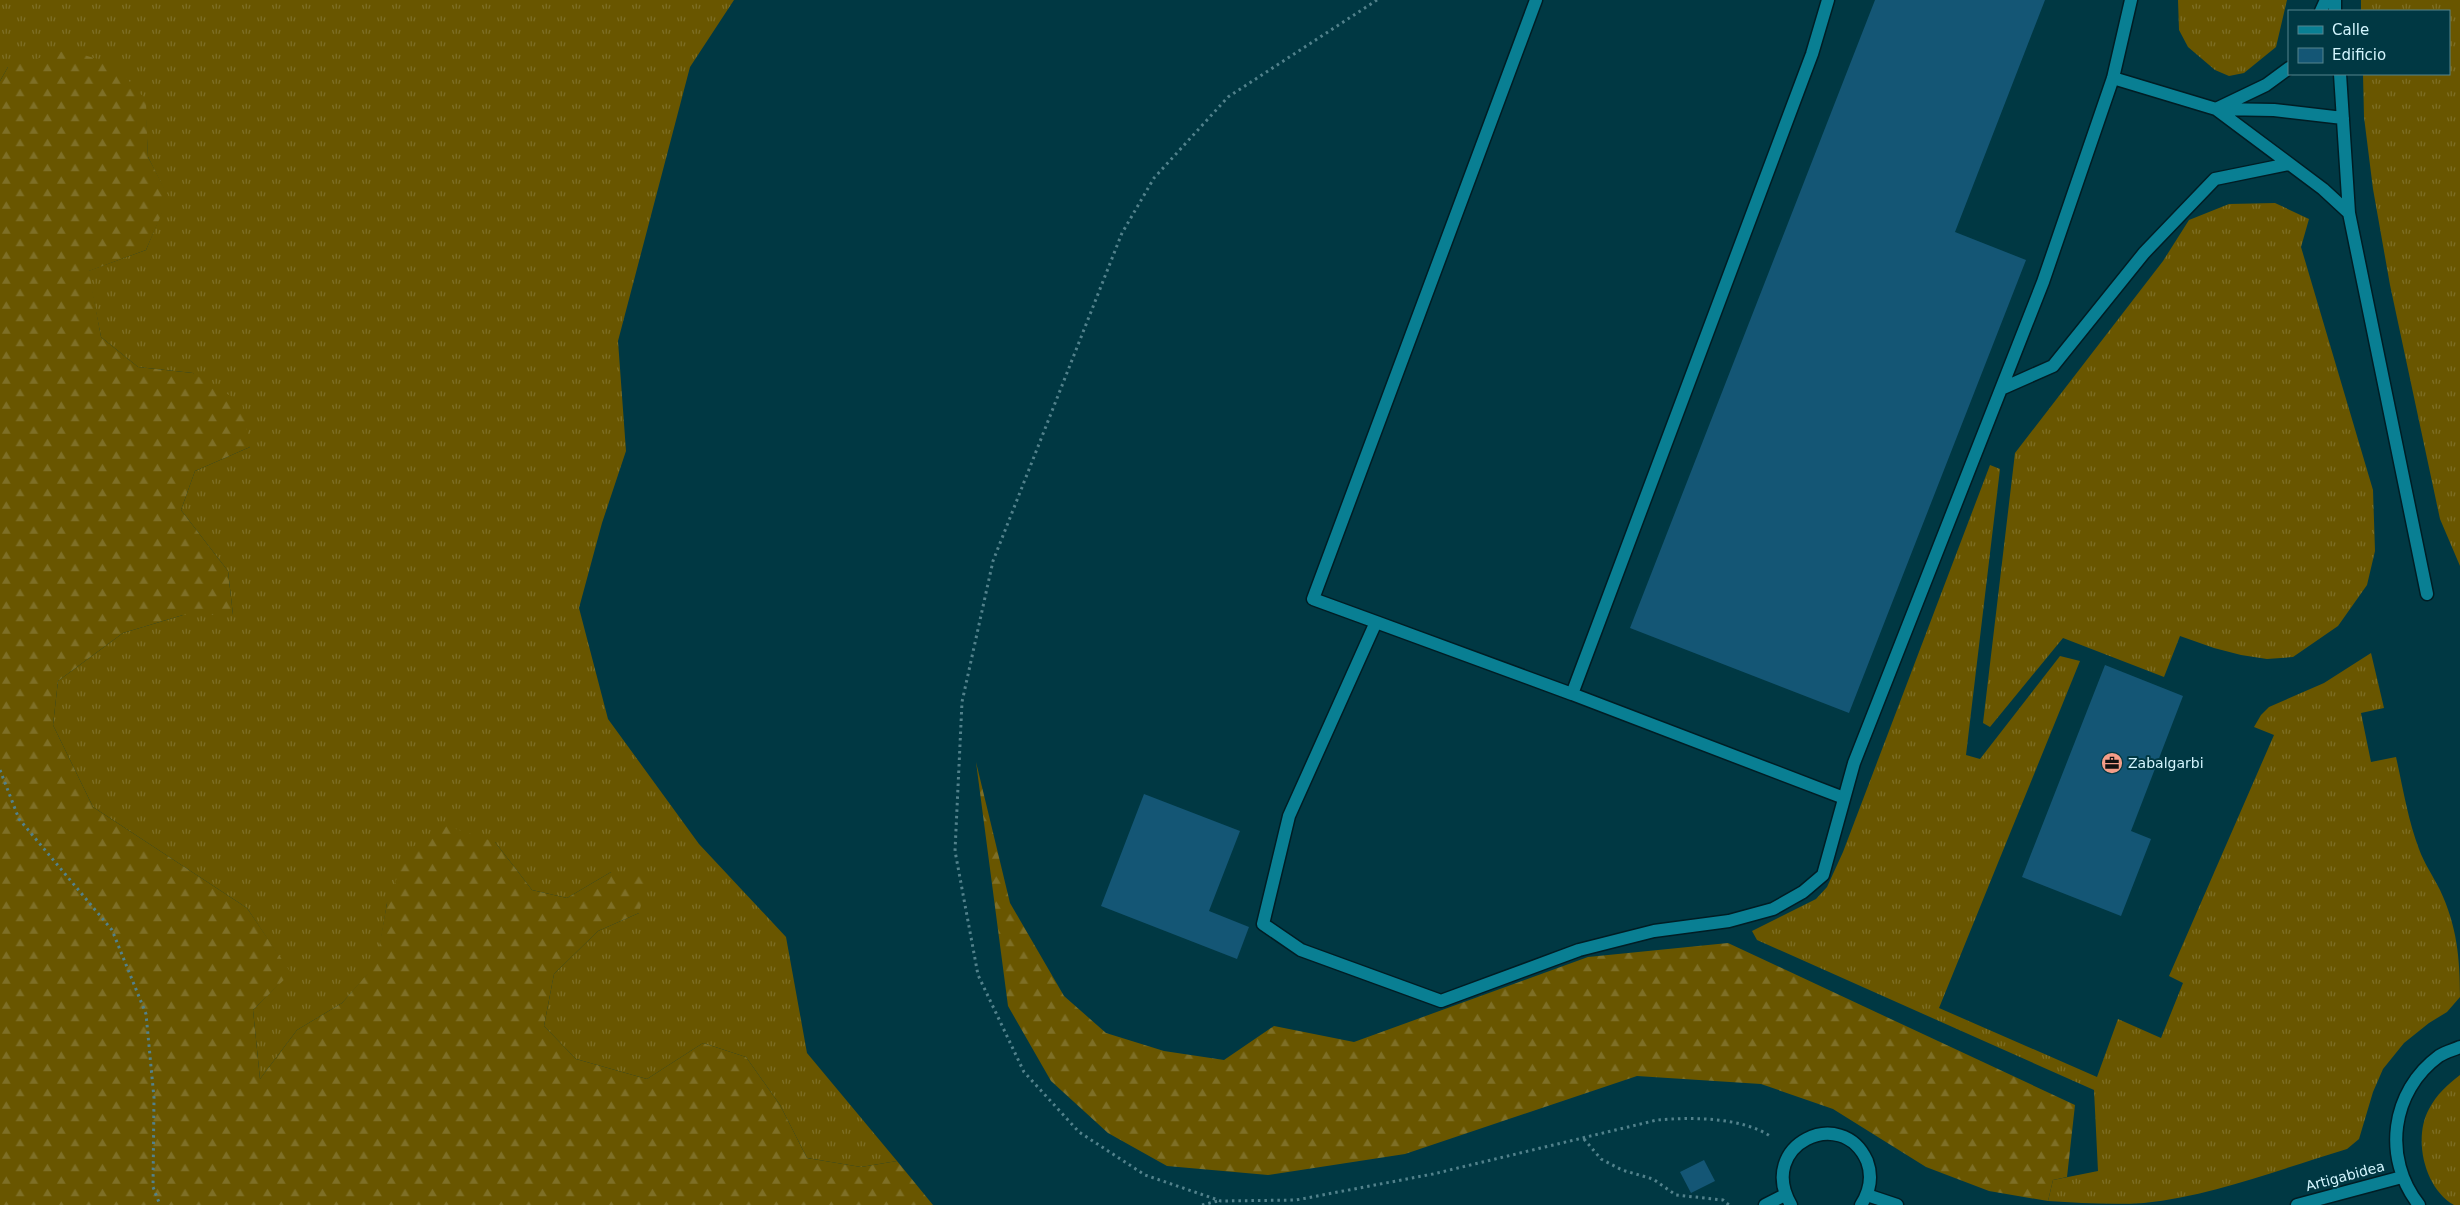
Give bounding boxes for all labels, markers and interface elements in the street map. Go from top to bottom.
legend [2288,10,2450,75]
text: Calle [2332,21,2369,39]
text: Edificio [2332,46,2386,64]
office icon: Zabalgarbi [2100,751,2124,775]
place label: Zabalgarbi [2128,755,2204,771]
street label: Artigabidea [2304,1158,2386,1194]

